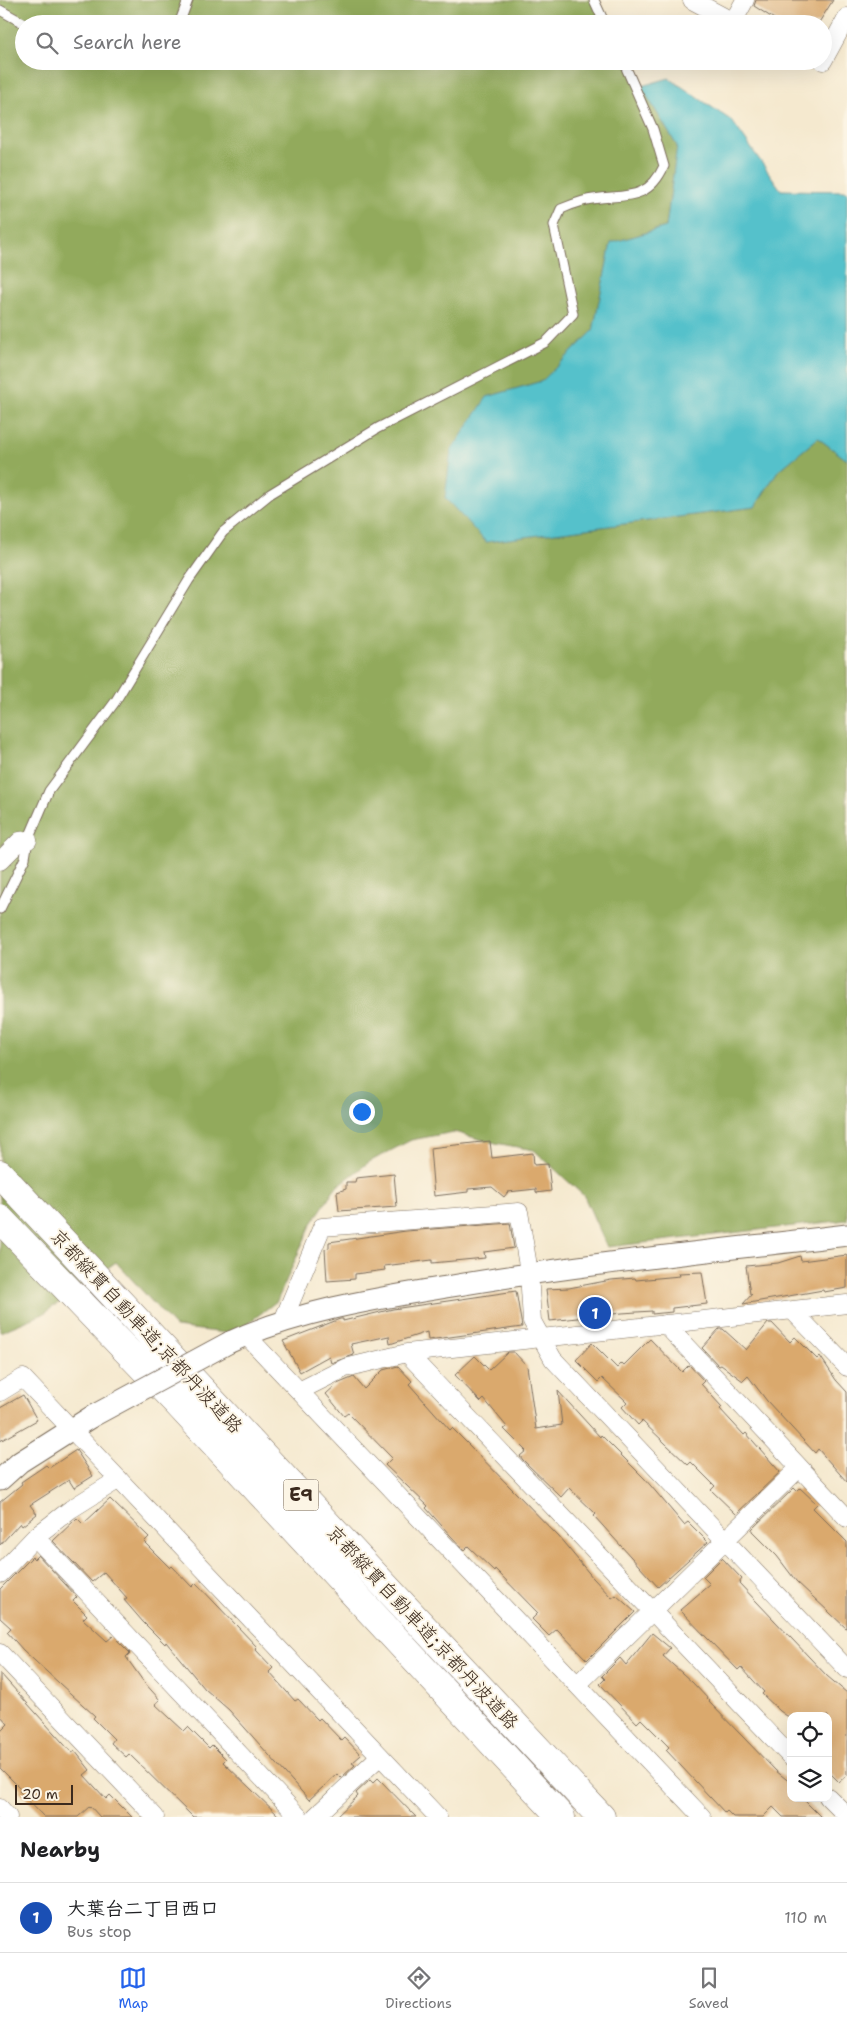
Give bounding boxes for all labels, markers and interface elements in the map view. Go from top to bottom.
search box [15,15,832,70]
icon: search [33,29,61,57]
text: Search here [73,30,182,55]
your location [349,1099,375,1125]
street label: 京都縦貫自動車道;京都丹波道路 [45,1224,248,1439]
pin: 1 [579,1294,611,1332]
road number: E9 [284,1480,318,1510]
street label: 京都縦貫自動車道;京都丹波道路 [321,1520,524,1735]
map controls [787,1712,832,1802]
button: locate [787,1712,832,1757]
button: layers [787,1757,832,1802]
scale bar [15,1782,72,1805]
text: 20 m [22,1785,58,1803]
text: Nearby [20,1836,100,1864]
text: 大葉台二丁目西口 [67,1896,219,1921]
text: 1 [32,1907,40,1928]
text: 110 m [784,1907,827,1928]
text: Bus stop [67,1921,132,1942]
tab: Map [118,1964,148,2012]
tab: Directions [385,1964,452,2012]
tab: Saved [689,1964,729,2012]

